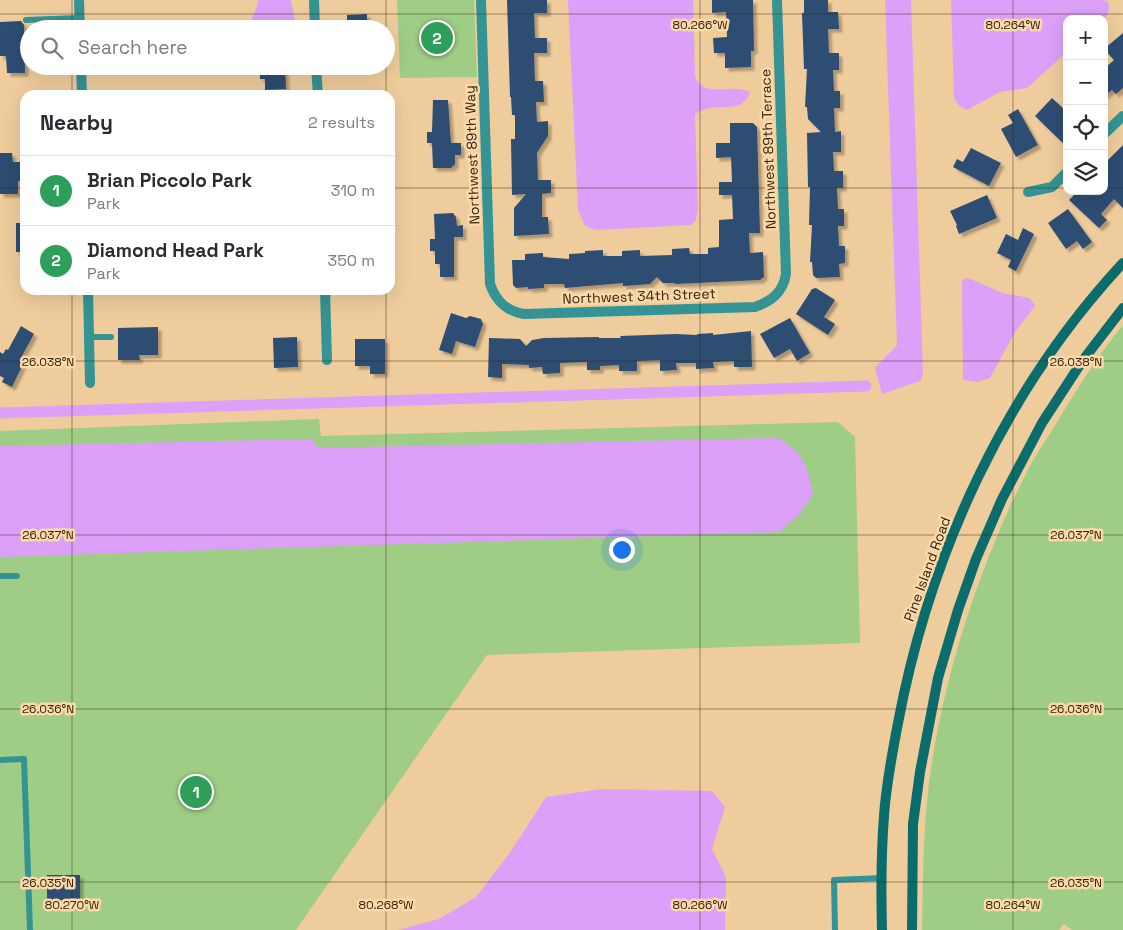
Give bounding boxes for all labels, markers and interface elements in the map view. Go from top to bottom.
map controls [1063,15,1108,195]
button: + [1063,15,1108,60]
text: 80.266°W [672,17,728,33]
text: 80.264°W [985,17,1041,33]
pin: 2 [421,19,453,57]
search box [20,20,395,75]
icon: search [38,34,66,62]
text: Search here [78,35,188,60]
button: − [1063,60,1108,105]
street label: Northwest 89th Terrace [756,69,780,229]
street label: Northwest 89th Way [461,85,483,225]
button: locate [1063,105,1108,150]
text: Nearby [40,109,113,136]
text: 2 results [308,112,375,133]
button: layers [1063,150,1108,195]
text: Brian Piccolo Park [87,168,252,193]
text: 1 [52,180,60,201]
text: 310 m [331,180,375,201]
text: Park [87,193,120,214]
text: Diamond Head Park [87,238,264,263]
text: 2 [51,250,61,271]
text: 350 m [328,250,375,271]
text: Park [87,263,120,284]
street label: Northwest 34th Street [562,284,716,308]
text: 26.038°N [22,354,74,370]
text: 26.038°N [1050,354,1102,370]
street label: Pine Island Road [900,514,954,624]
text: 26.037°N [22,527,74,543]
text: 26.037°N [1050,527,1102,543]
your location [609,537,635,563]
text: 26.036°N [22,701,74,717]
text: 26.036°N [1050,701,1102,717]
pin: 1 [180,773,212,811]
text: 26.035°N [22,875,74,891]
text: 26.035°N [1050,875,1102,891]
text: 80.270°W [45,897,100,913]
text: 80.268°W [358,897,414,913]
text: 80.266°W [672,897,728,913]
text: 80.264°W [985,897,1041,913]

